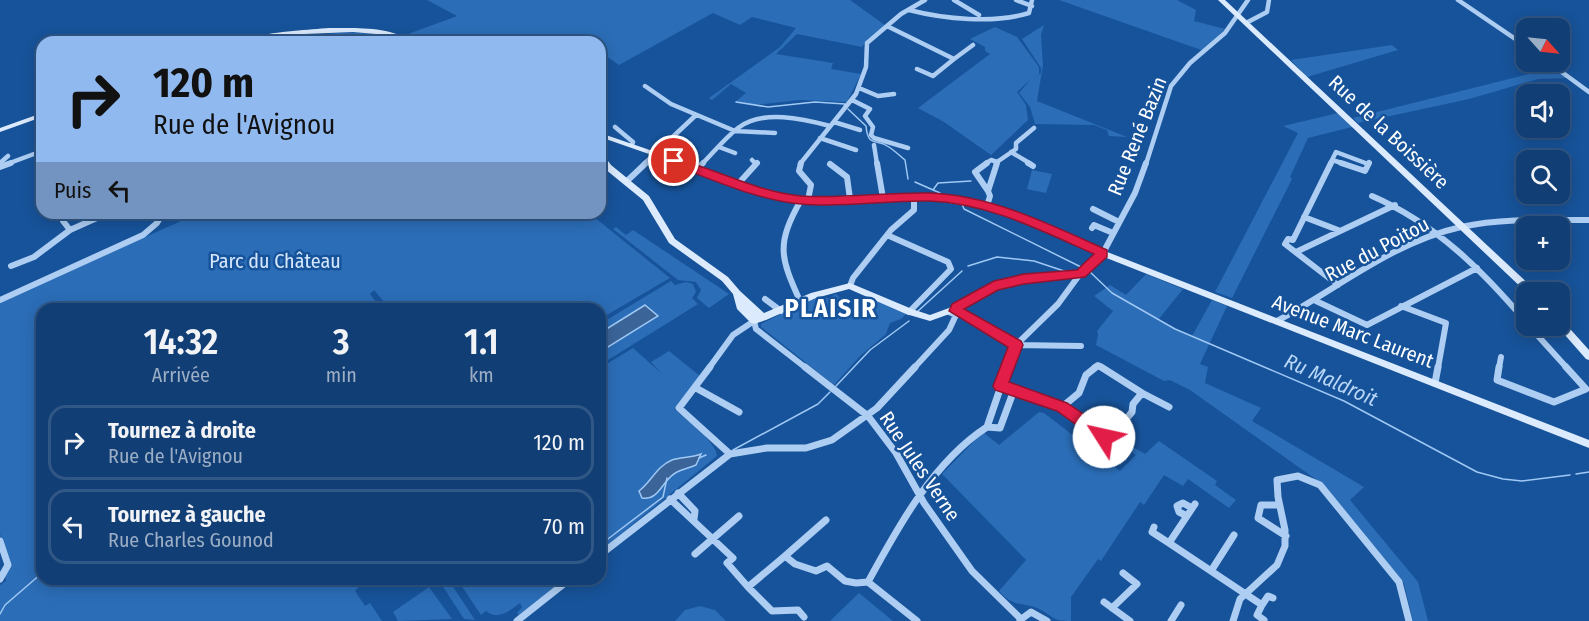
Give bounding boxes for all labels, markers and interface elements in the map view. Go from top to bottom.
north arrow [1516,18,1570,72]
map controls [1516,18,1570,336]
text: 120 m [153,58,254,108]
icon: right [54,60,132,138]
street label: Rue de la Boissière [1324,70,1454,194]
street label: Rue René Bazin [1102,73,1172,199]
button: sound [1516,84,1570,138]
text: Rue de l'Avignou [153,109,335,141]
pin [648,135,699,186]
icon: arrive [657,144,690,177]
button: search [1516,150,1570,204]
icon: left [103,174,136,207]
text: Puis [54,177,91,204]
street label: Rue du Poitou [1321,212,1433,286]
button: + [1516,216,1570,270]
park label: Parc du Château [209,249,341,273]
button: − [1516,282,1570,336]
street label: Avenue Marc Laurent [1269,289,1437,373]
district label: PLAISIR [785,293,877,324]
text: 14:32 [143,320,218,364]
text: 3 [333,320,350,364]
text: 1.1 [464,320,499,364]
water label: Ru Maldroit [1280,348,1382,412]
text: Arrivée [152,363,210,387]
text: min [326,363,357,387]
text: km [469,363,494,387]
position arrow [1072,405,1136,469]
street label: Rue Jules Verne [875,407,965,525]
text: Tournez à droite [108,417,256,444]
icon: right [57,426,90,459]
text: 120 m [533,429,585,456]
text: Rue de l'Avignou [108,444,243,468]
text: Tournez à gauche [108,501,266,528]
icon: left [57,510,90,543]
text: 70 m [543,513,585,540]
text: Rue Charles Gounod [108,528,274,552]

